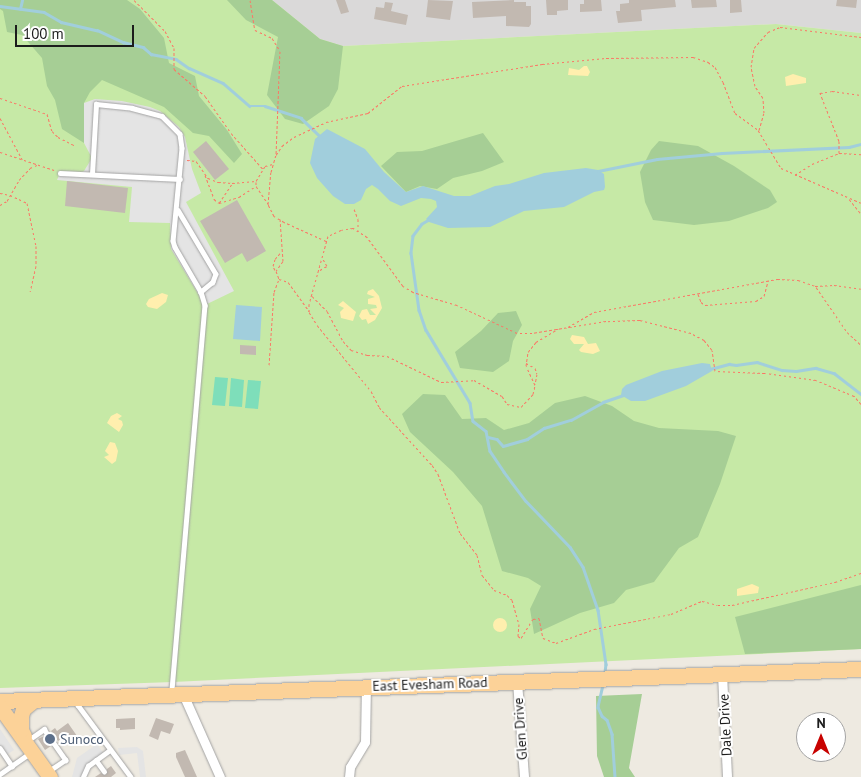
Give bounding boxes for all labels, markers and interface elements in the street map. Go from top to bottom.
scale bar [18,15,136,47]
text: 100 m [23,24,64,43]
street label: East Evesham Road [372,674,488,694]
street label: Dale Drive [715,693,735,757]
street label: Glen Drive [509,697,531,761]
north arrow [796,712,846,762]
text: N [816,714,826,732]
place label: Sunoco [60,731,104,747]
marker: Sunoco [44,733,56,745]

